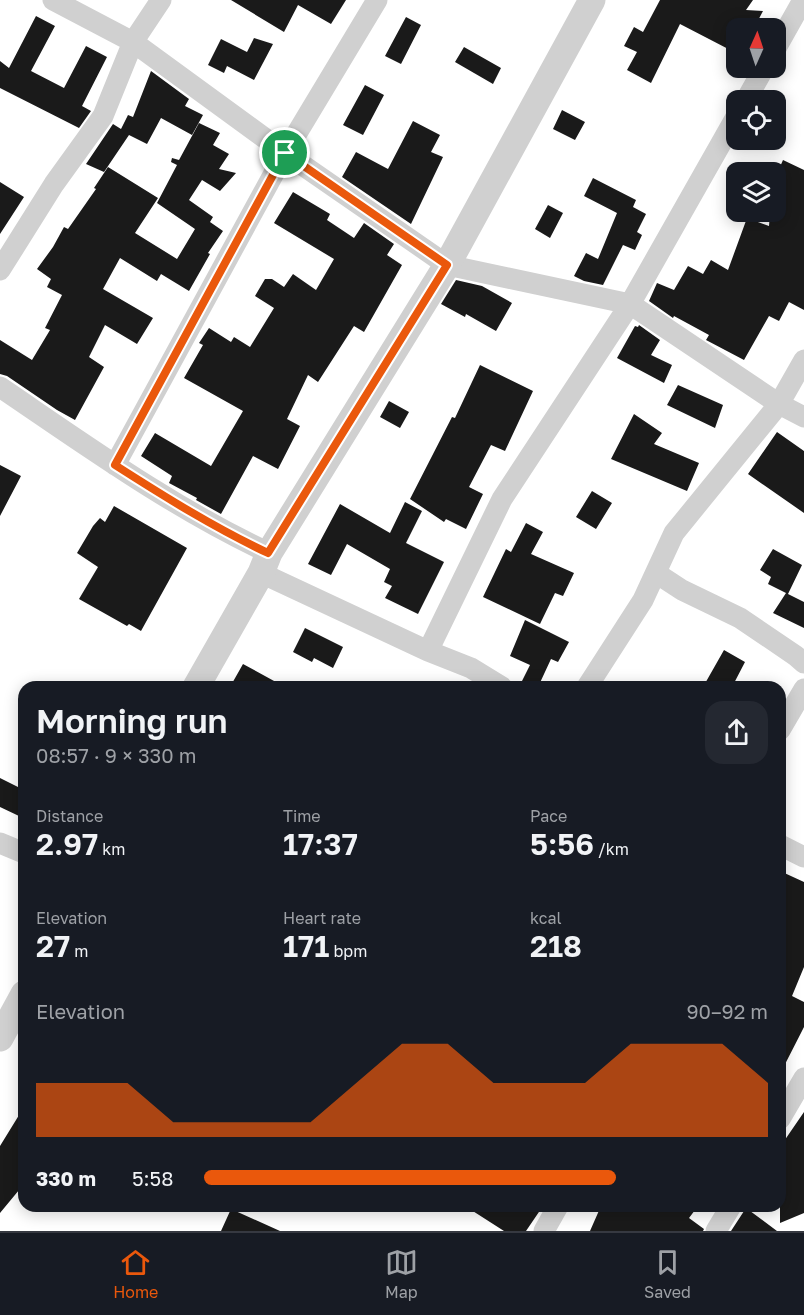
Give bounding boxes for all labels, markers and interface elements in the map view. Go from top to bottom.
north arrow [726,18,786,78]
map controls [726,18,786,222]
button: locate [726,90,786,150]
pin [259,127,310,178]
icon: arrive [268,136,301,169]
button: layers [726,162,786,222]
text: Morning run [36,701,228,740]
button: share [705,701,768,764]
text: 08:57 · 9 × 330 m [36,743,196,767]
text: Distance [36,806,103,826]
text: Time [283,806,321,826]
text: Pace [530,806,567,826]
text: 2.97 [36,826,98,862]
text: 17:37 [283,826,358,862]
text: 5:56 [530,826,594,862]
text: km [98,839,125,859]
text: /km [594,839,629,859]
text: Elevation [36,908,107,928]
text: Heart rate [283,908,361,928]
text: kcal [530,908,562,928]
text: 27 [36,928,70,964]
text: 171 [283,928,329,964]
text: 218 [530,928,582,964]
text: m [70,941,88,961]
text: bpm [329,941,367,961]
text: Elevation [36,999,125,1023]
text: 90–92 m [687,999,768,1023]
text: 330 m [36,1166,96,1190]
text: 5:58 [132,1166,173,1190]
tab: Home [113,1246,158,1302]
tab: Map [385,1246,418,1302]
tab: Saved [644,1246,691,1302]

